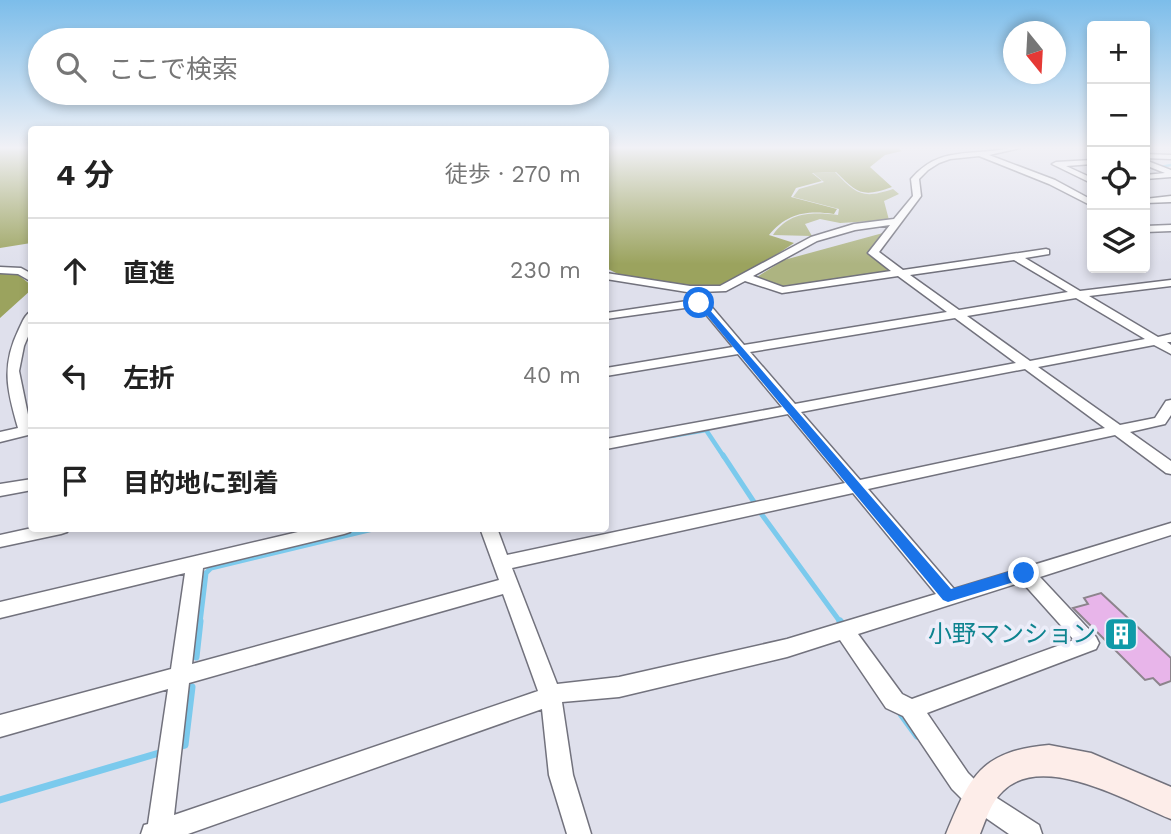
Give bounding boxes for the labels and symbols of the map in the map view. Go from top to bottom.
north arrow [1003,21,1066,84]
route start [683,287,714,318]
route end [1008,557,1039,588]
building icon: 小野マンション [1102,615,1140,653]
place label: 小野マンション [928,620,1096,648]

